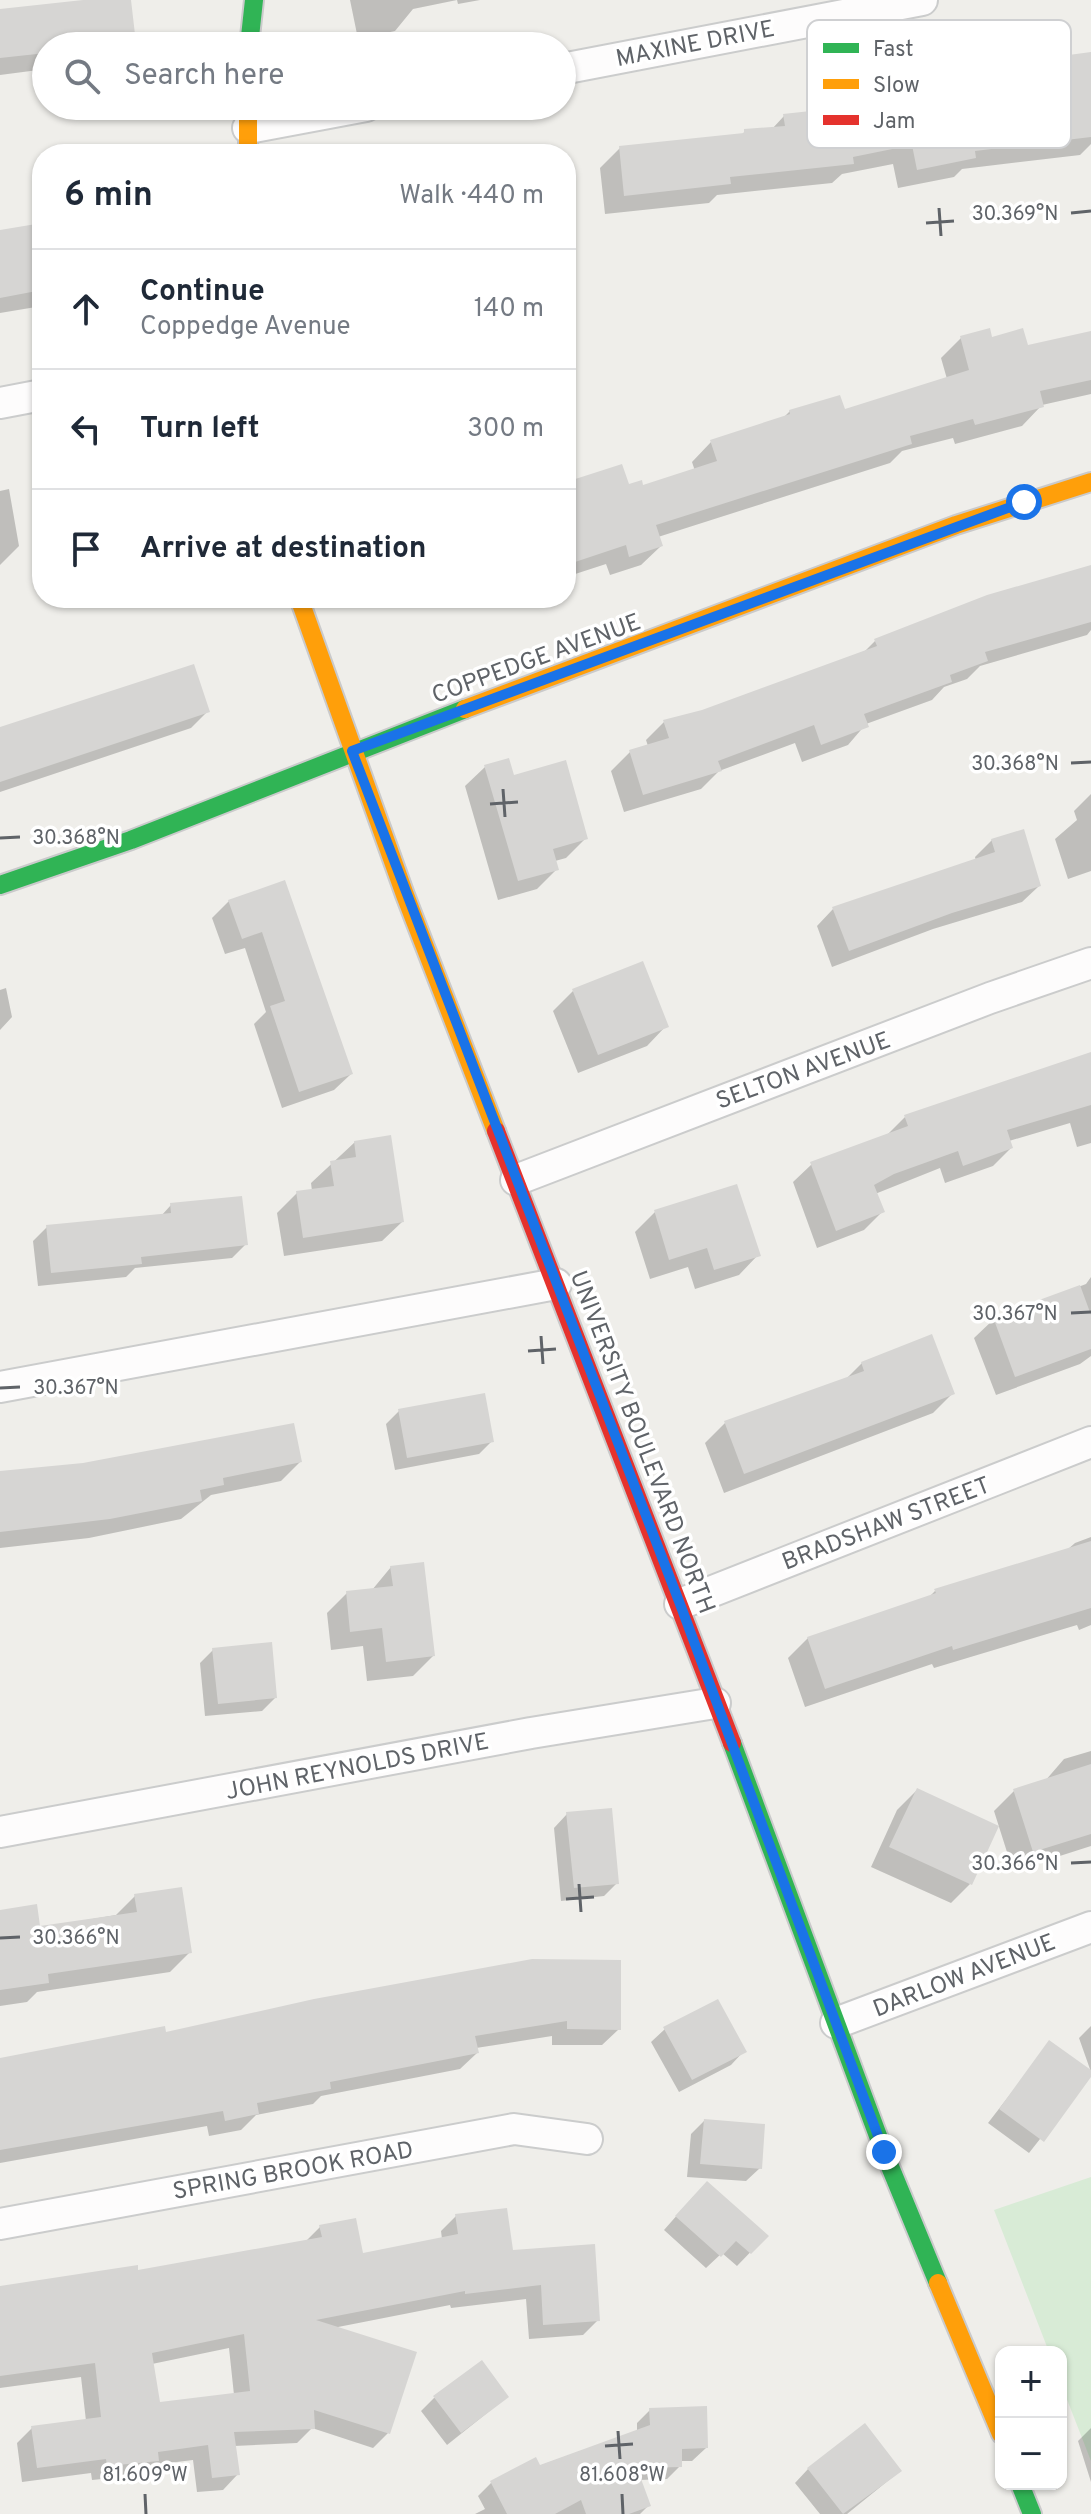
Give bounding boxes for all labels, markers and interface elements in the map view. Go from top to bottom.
street label: MAXINE DRIVE [614,15,777,75]
legend [807,20,1071,148]
search box [32,32,576,120]
text: Fast [873,37,914,64]
icon: search [60,54,104,98]
text: Search here [124,58,284,95]
text: Slow [873,73,920,100]
text: Jam [873,109,916,136]
text: 6 min [64,175,153,218]
text: Walk · 440 m [399,180,544,213]
text: 30.369°N [972,202,1058,228]
text: Continue [140,274,265,311]
icon: ahead [64,287,108,331]
text: 140 m [474,293,544,326]
text: Coppedge Avenue [140,311,351,344]
icon: left [64,407,108,451]
text: Turn left [140,411,260,448]
text: 300 m [467,413,544,446]
route start [1006,484,1042,520]
icon: arrive [64,527,108,571]
text: Arrive at destination [140,531,426,568]
street label: COPPEDGE AVENUE [428,608,645,712]
text: 30.368°N [971,752,1059,778]
text: 30.368°N [32,826,120,852]
street label: SELTON AVENUE [712,1026,895,1117]
street label: UNIVERSITY BOULEVARD NORTH [562,1267,721,1618]
text: 30.367°N [972,1302,1058,1328]
text: 30.367°N [33,1376,119,1402]
street label: BRADSHAW STREET [778,1471,995,1578]
street label: JOHN REYNOLDS DRIVE [223,1728,491,1808]
text: 30.366°N [971,1852,1059,1878]
text: 30.366°N [32,1926,120,1952]
street label: DARLOW AVENUE [869,1928,1060,2025]
route end [866,2134,902,2170]
street label: SPRING BROOK ROAD [171,2136,416,2208]
map controls [995,2346,1067,2490]
button: + [995,2346,1067,2418]
button: − [995,2418,1067,2490]
text: 81.609°W [102,2463,188,2489]
text: 81.608°W [579,2463,665,2489]

